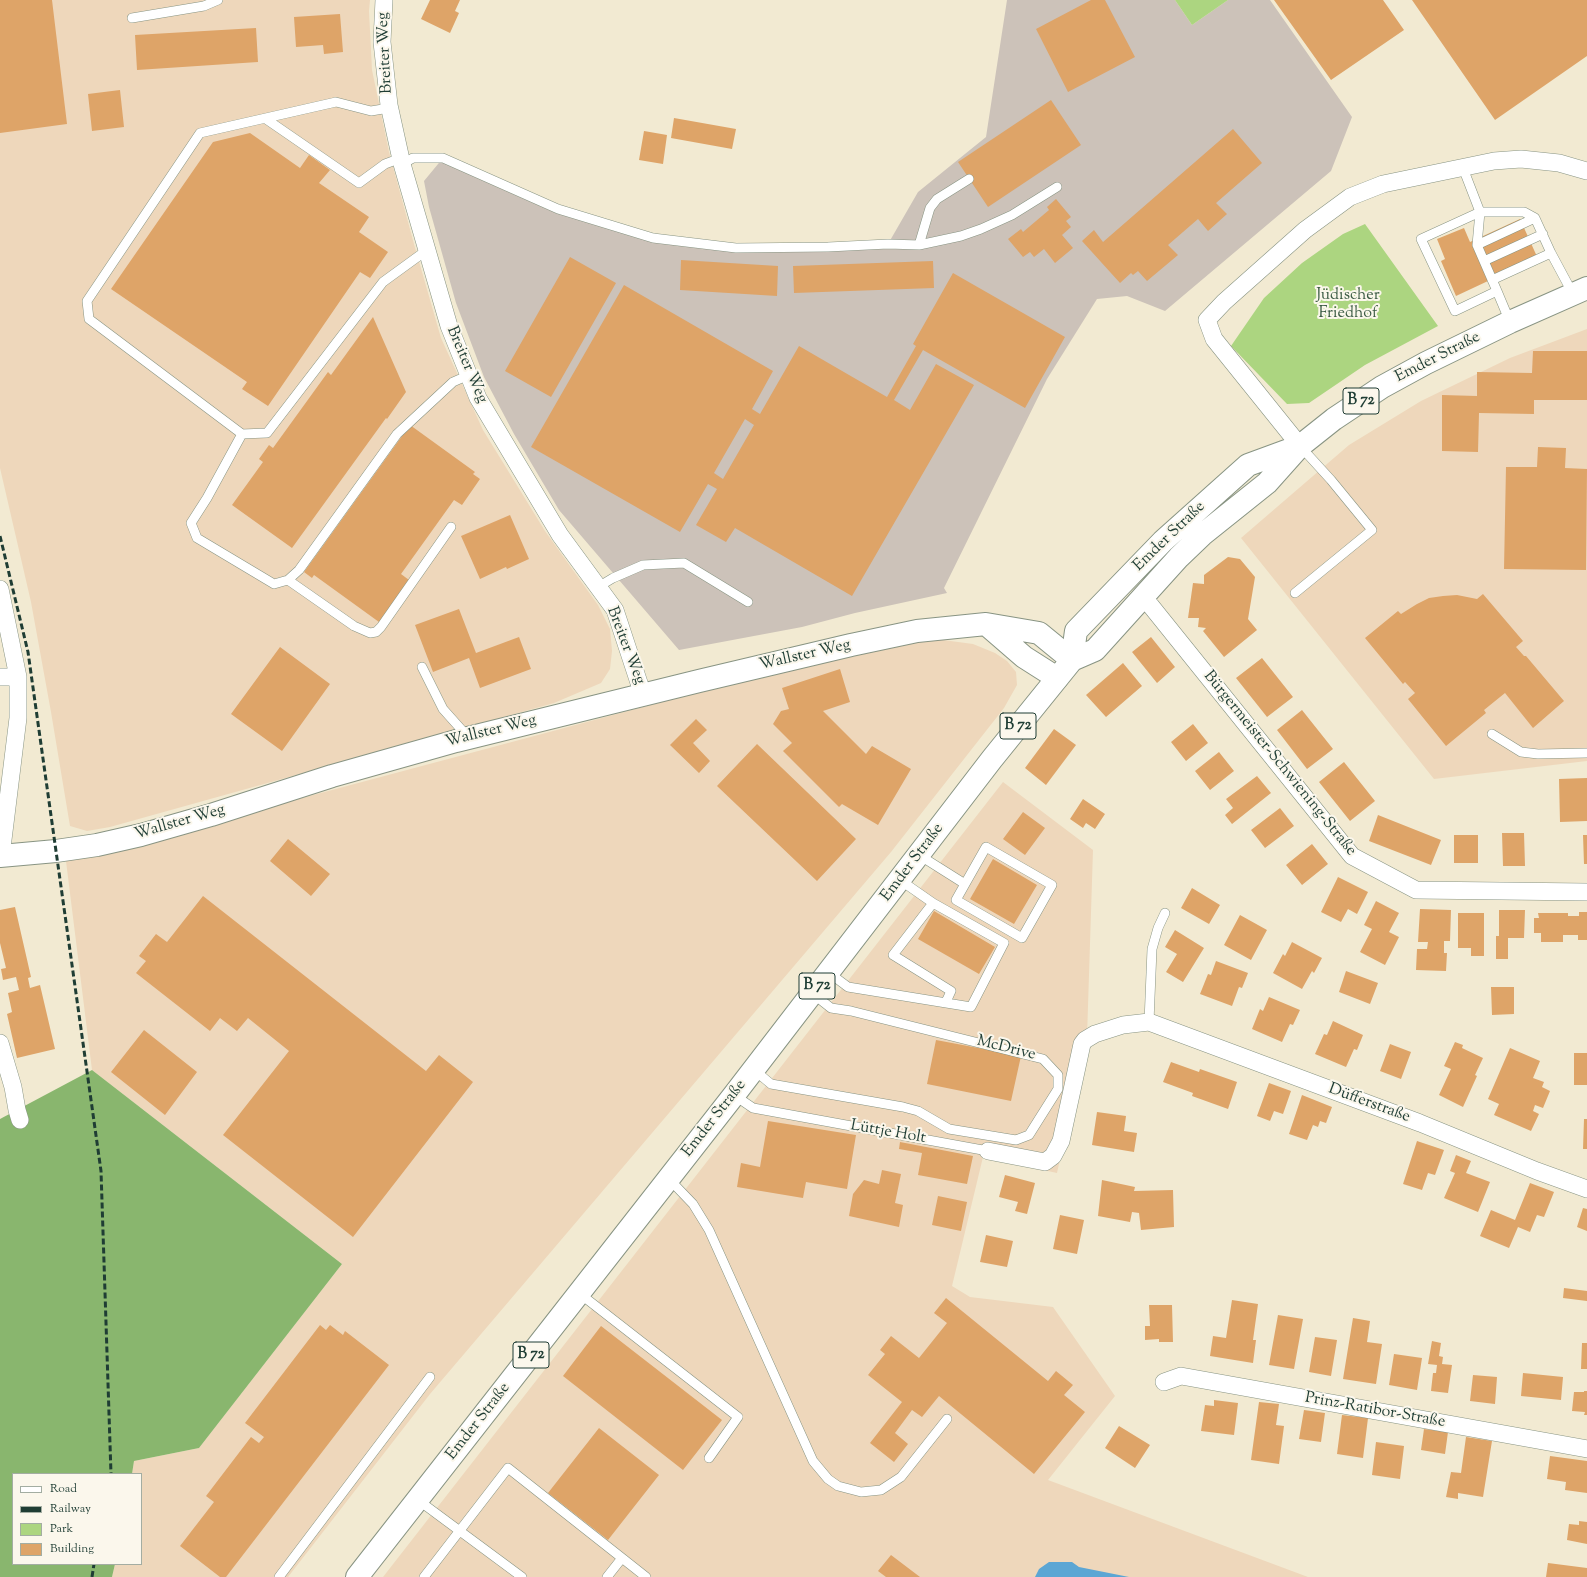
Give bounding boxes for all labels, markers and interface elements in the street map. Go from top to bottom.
street label: Breiter Weg [374,12,398,94]
park label: Jüdischer Friedhof [1316,286,1380,324]
street label: Breiter Weg [441,324,491,406]
street label: Emder Straße [1392,328,1484,388]
road number: B 72 [1343,388,1379,414]
street label: Emder Straße [1130,498,1210,576]
street label: Breiter Weg [601,604,649,688]
street label: Wallster Weg [757,636,853,676]
street label: Bürgermeister-Schwiening-Straße [1198,668,1360,860]
street label: Wallster Weg [443,711,539,753]
road number: B 72 [1000,713,1036,739]
street label: Wallster Weg [133,801,227,845]
street label: Emder Straße [877,820,949,906]
road number: B 72 [799,973,835,999]
street label: McDrive [974,1032,1038,1066]
street label: Emder Straße [679,1077,751,1161]
street label: Düfferstraße [1325,1080,1413,1128]
street label: Lüttje Holt [849,1117,927,1149]
road number: B 72 [513,1342,549,1368]
street label: Emder Straße [443,1380,515,1464]
street label: Prinz-Ratibor-Straße [1303,1389,1447,1433]
legend [12,1473,142,1565]
text: Road [50,1480,77,1498]
text: Railway [50,1500,91,1518]
text: Park [50,1520,73,1538]
text: Building [50,1540,94,1558]

